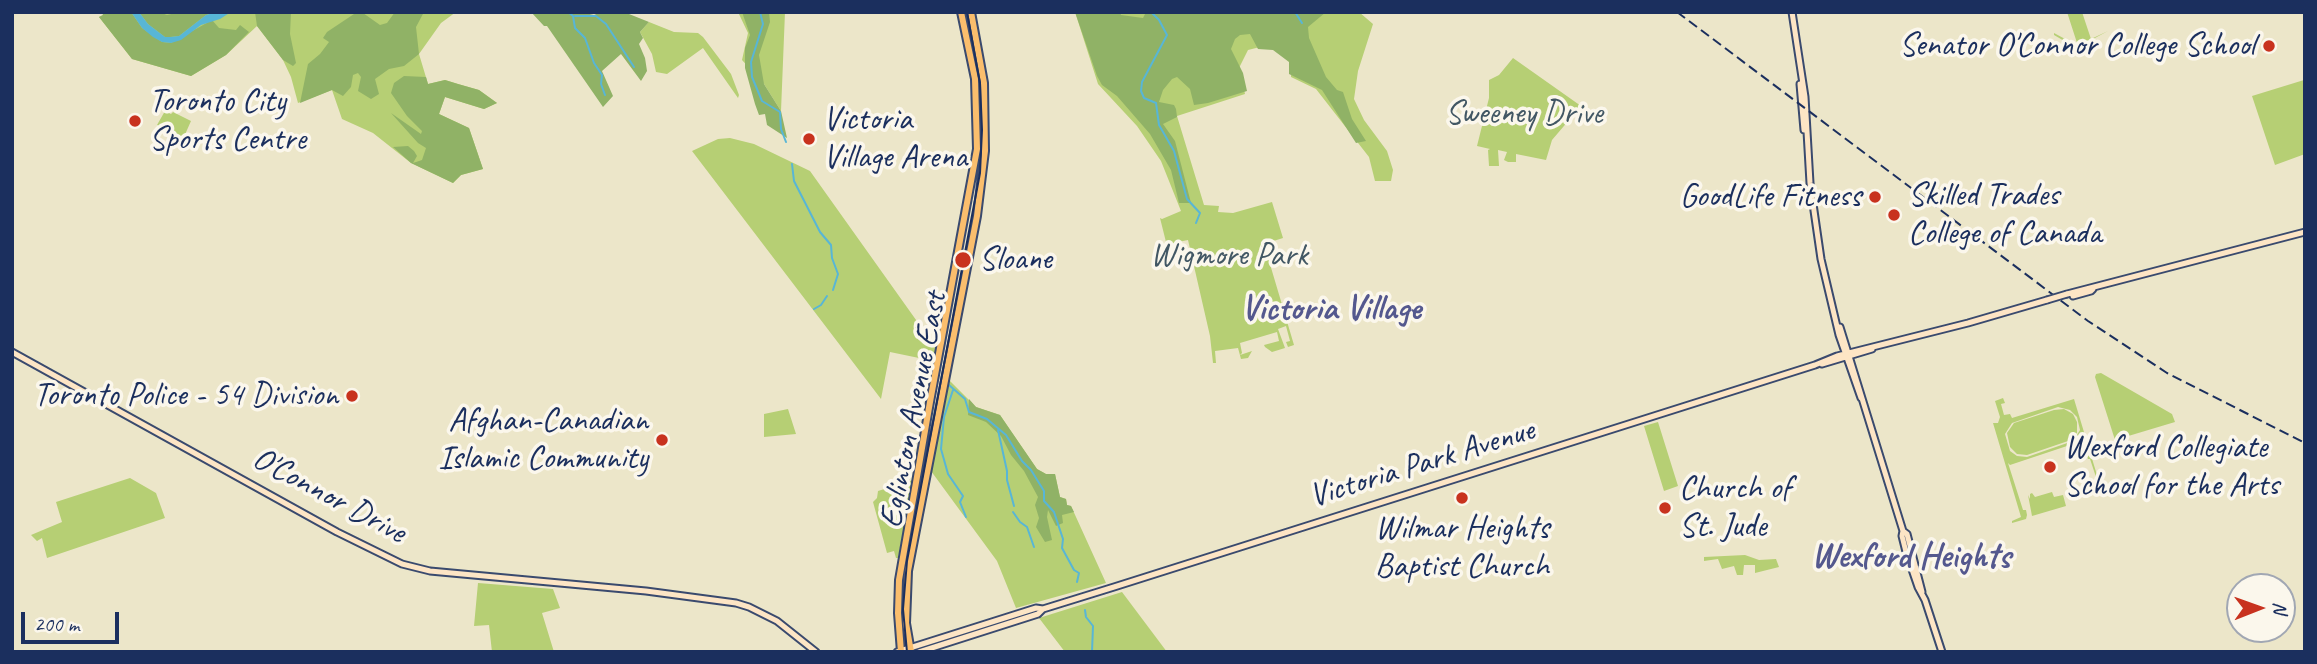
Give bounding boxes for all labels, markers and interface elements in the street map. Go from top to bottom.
place label: Senator O'Connor College School [1899,26,2255,66]
marker: Senator O'Connor College School [2261,38,2277,54]
place label: Toronto City Sports Centre [149,82,306,160]
park label: Sweeney Drive [1445,94,1603,134]
place label: Victoria Village Arena [823,100,967,178]
marker: Toronto City Sports Centre [127,113,143,129]
marker: Victoria Village Arena [801,131,817,147]
place label: Skilled Trades College of Canada [1908,176,2101,254]
place label: GoodLife Fitness [1680,177,1861,217]
marker: GoodLife Fitness [1867,189,1883,205]
marker: Skilled Trades College of Canada [1886,207,1902,223]
park label: Wigmore Park [1150,236,1308,276]
place label: Sloane [979,240,1052,280]
marker: Sloane [953,250,973,270]
street label: Eglinton Avenue East [872,289,956,531]
district label: Victoria Village [1241,289,1421,331]
place label: Toronto Police - 54 Division [34,376,338,416]
marker: Toronto Police - 54 Division [344,388,360,404]
place label: Afghan-Canadian Islamic Community [438,401,648,479]
street label: Victoria Park Avenue [1305,411,1539,517]
place label: Wexford Collegiate School for the Arts [2064,428,2279,506]
marker: Afghan-Canadian Islamic Community [654,432,670,448]
street label: O'Connor Drive [246,439,412,553]
marker: Wexford Collegiate School for the Arts [2042,459,2058,475]
place label: Church of St. Jude [1679,469,1791,547]
marker: Wilmar Heights Baptist Church [1454,490,1470,506]
marker: Church of St. Jude [1657,500,1673,516]
place label: Wilmar Heights Baptist Church [1375,509,1549,587]
district label: Wexford Heights [1812,537,2010,579]
north arrow [2226,573,2296,643]
scale bar [24,598,122,642]
text: N [2268,602,2292,614]
text: 200 m [34,611,79,637]

